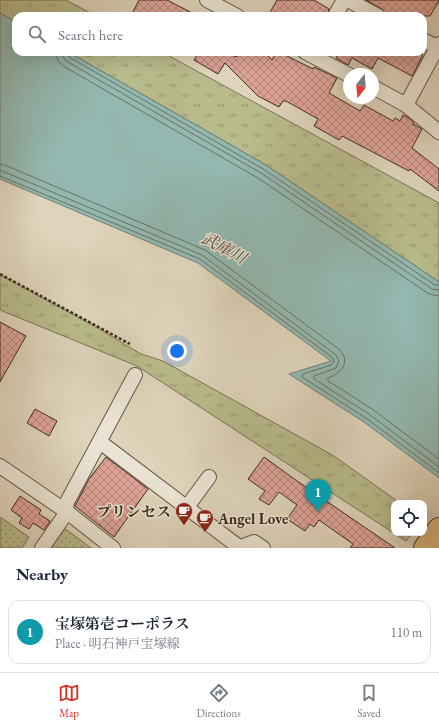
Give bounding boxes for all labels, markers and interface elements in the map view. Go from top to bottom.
search box [12,12,427,56]
icon: search [26,23,48,45]
text: Search here [58,25,123,44]
north arrow [343,68,379,104]
water label: 武庫川 [198,227,252,269]
your location [167,341,187,361]
pin: 1 [305,479,331,512]
map controls [391,500,427,536]
button: locate [391,500,427,536]
cafe icon: プリンセス [174,501,194,526]
place label: プリンセス [97,502,171,521]
cafe icon: Angel Love [195,508,215,533]
place label: Angel Love [217,509,288,528]
text: Nearby [16,563,68,585]
text: 宝塚第壱コーポラス [55,614,190,633]
text: 1 [27,624,33,641]
text: 110 m [391,624,422,641]
text: Place · 明石神戸宝塚線 [55,635,179,652]
tab: Map [58,682,80,720]
tab: Directions [197,682,241,720]
tab: Saved [357,682,381,720]

